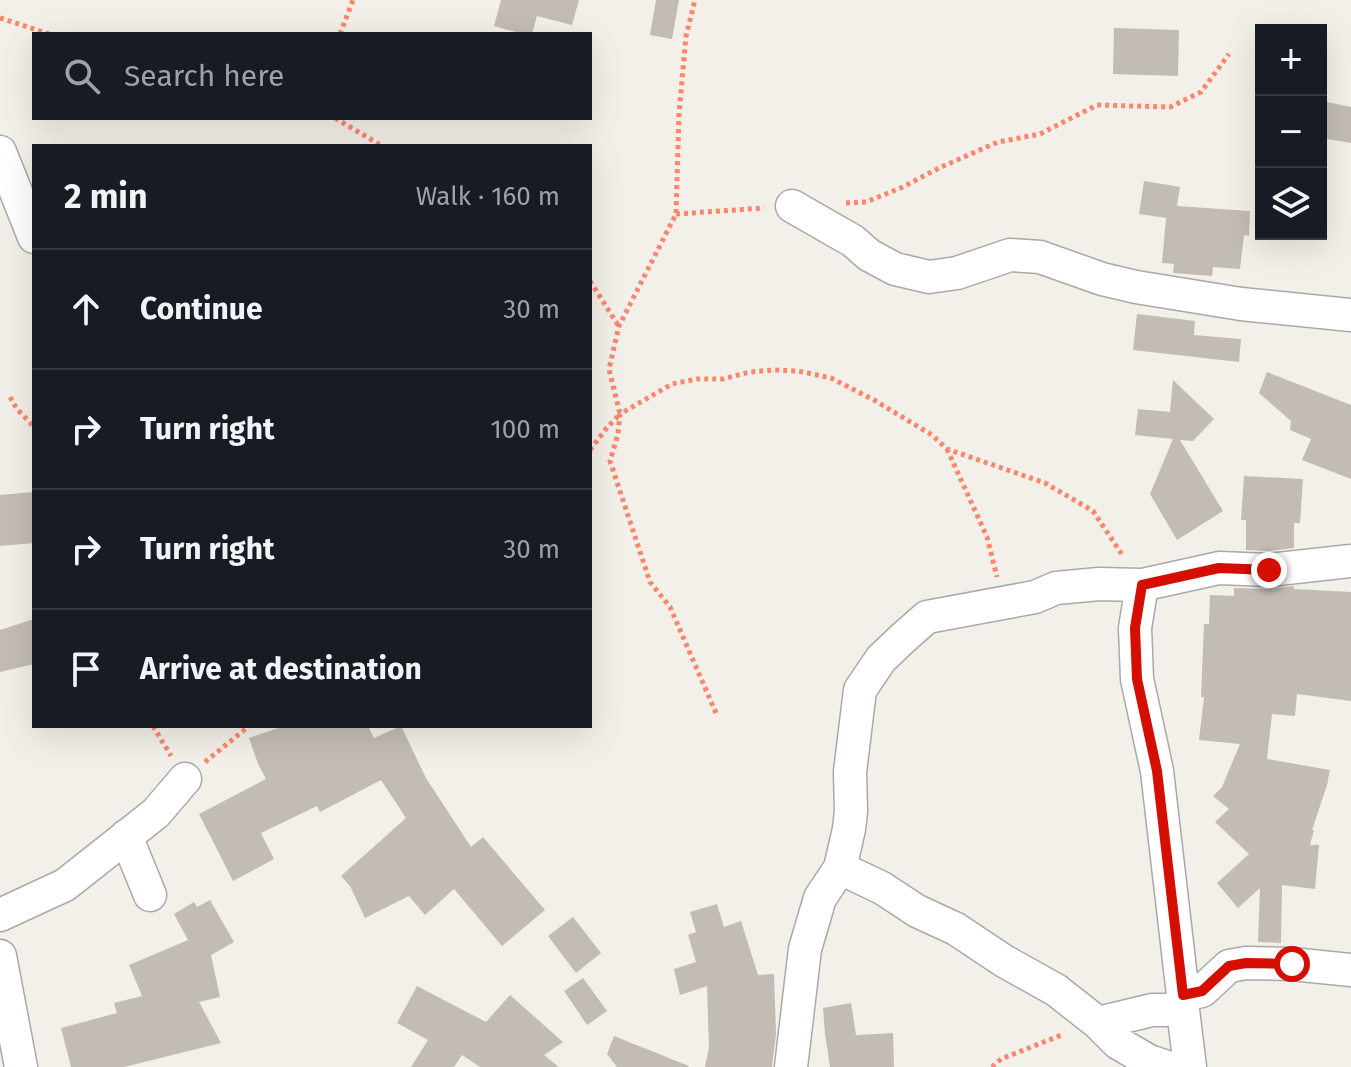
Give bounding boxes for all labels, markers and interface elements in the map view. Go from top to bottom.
map controls [1255,24,1327,240]
button: + [1255,24,1327,96]
search box [32,32,592,120]
icon: search [60,54,104,98]
text: Search here [124,58,284,94]
button: − [1255,96,1327,168]
button: layers [1255,168,1327,240]
text: 2 min [64,176,148,217]
text: Walk · 160 m [416,181,560,212]
icon: ahead [64,287,108,331]
text: Continue [140,291,263,327]
text: 30 m [503,294,560,325]
icon: right [64,407,108,451]
text: Turn right [140,411,275,447]
text: 100 m [491,414,560,445]
icon: right [64,527,108,571]
text: Turn right [140,531,275,567]
text: 30 m [503,534,560,565]
route end [1251,552,1287,588]
icon: arrive [64,647,108,691]
text: Arrive at destination [140,651,422,687]
route start [1274,946,1310,982]

